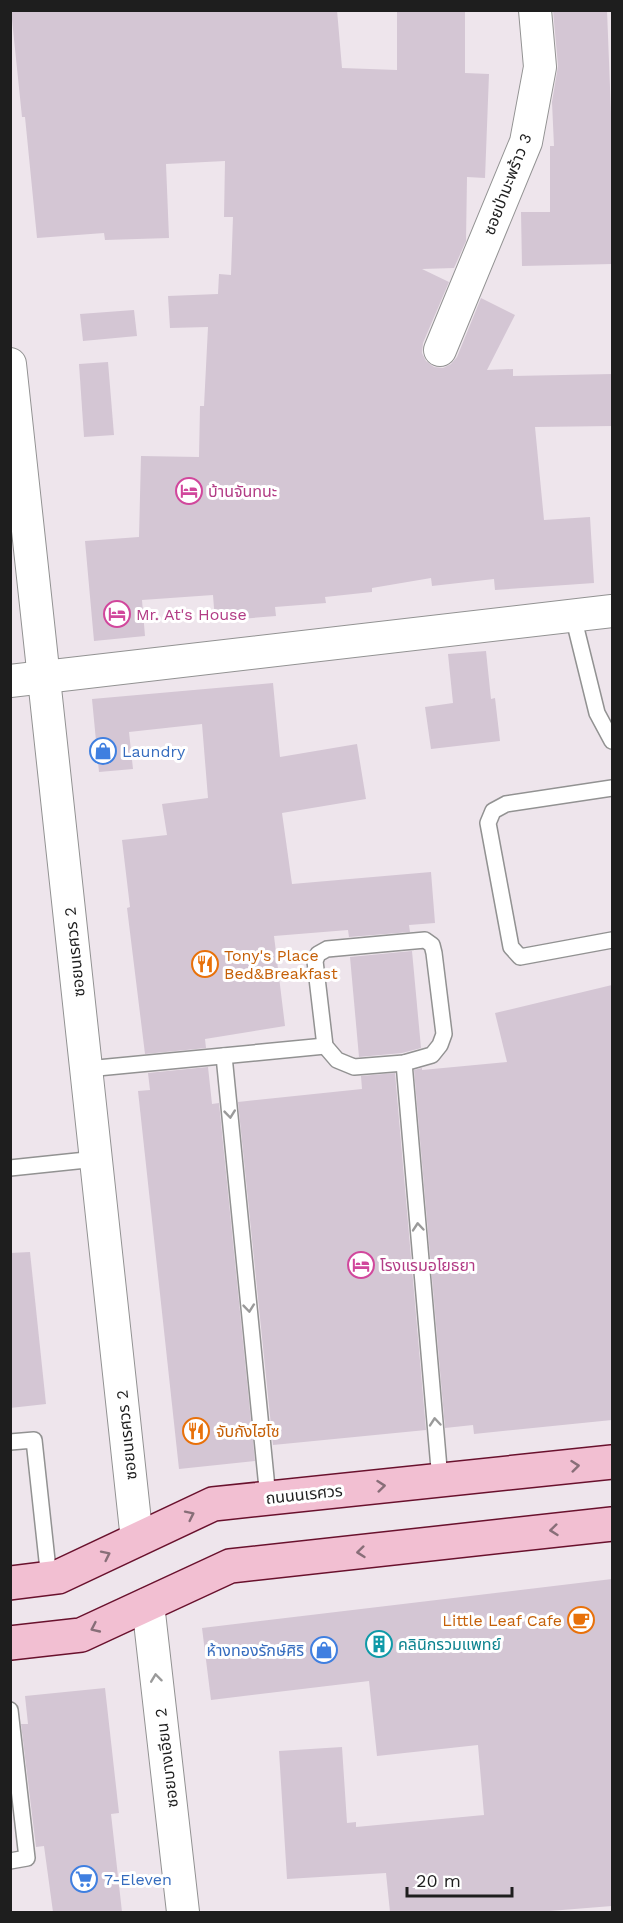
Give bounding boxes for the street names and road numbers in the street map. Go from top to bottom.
street label: ซอยป่ามะพร้าว 3 [479,131,536,238]
street label: ซอยนเรศวร 2 [60,906,89,998]
street label: ซอยนเรศวร 2 [112,1389,141,1481]
street label: ถนนนเรศวร [265,1481,344,1508]
street label: ซอยบางเอียน 2 [151,1707,182,1809]

